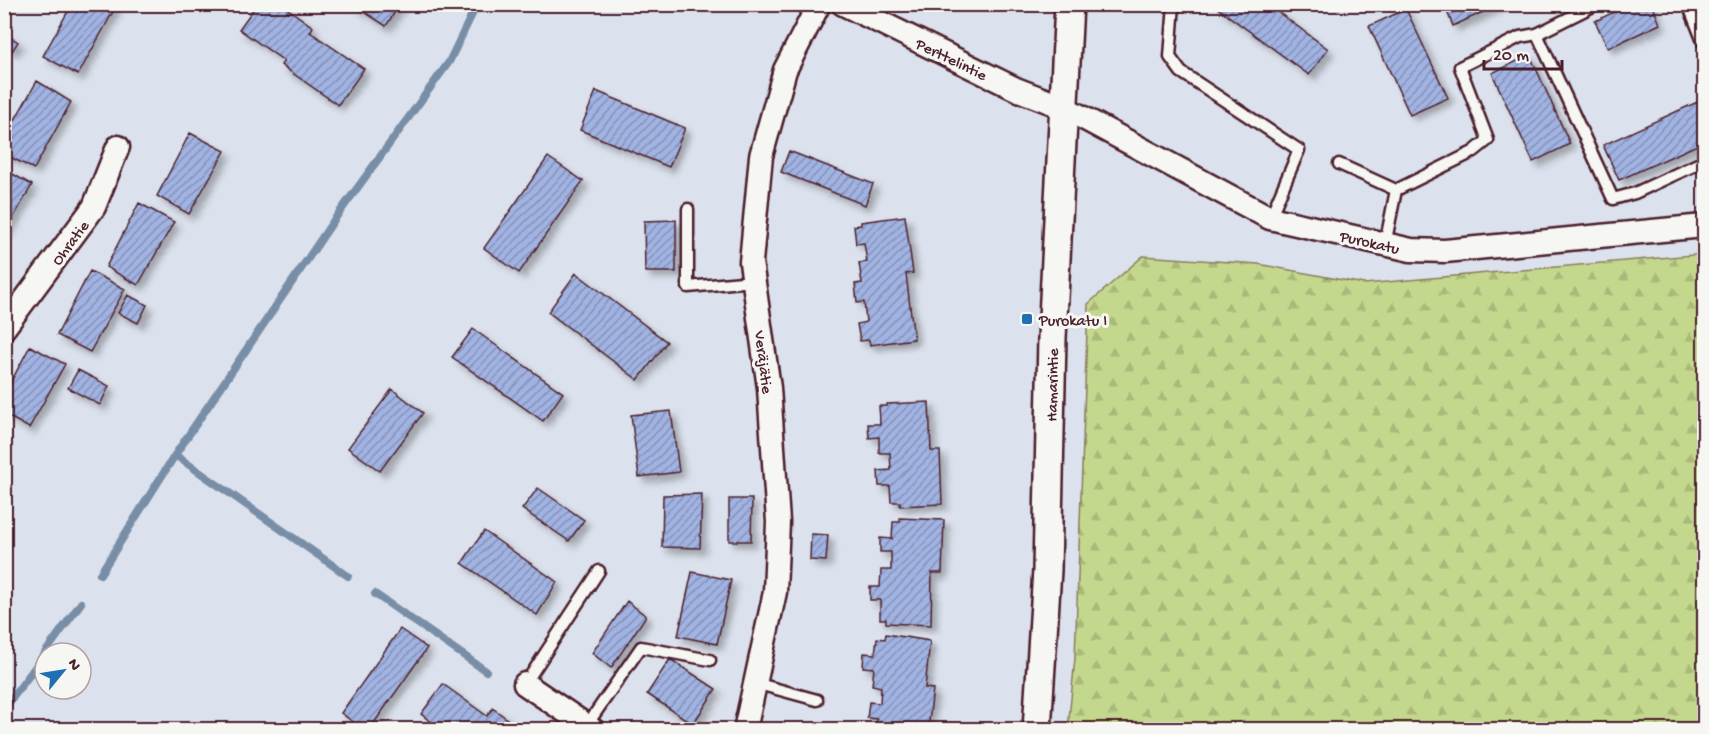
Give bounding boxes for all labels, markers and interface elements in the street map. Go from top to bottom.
scale bar [1484,33,1562,71]
street label: Perttelintie [911,35,990,87]
text: 20 m [1493,46,1529,67]
street label: Ohratie [49,217,95,270]
street label: Purokatu [1337,228,1401,261]
marker: Purokatu I [1020,312,1034,326]
place label: Purokatu I [1038,313,1107,332]
street label: Veräjätie [748,329,775,396]
street label: Hamarintie [1044,348,1065,422]
north arrow [33,641,93,701]
text: N [62,656,84,675]

